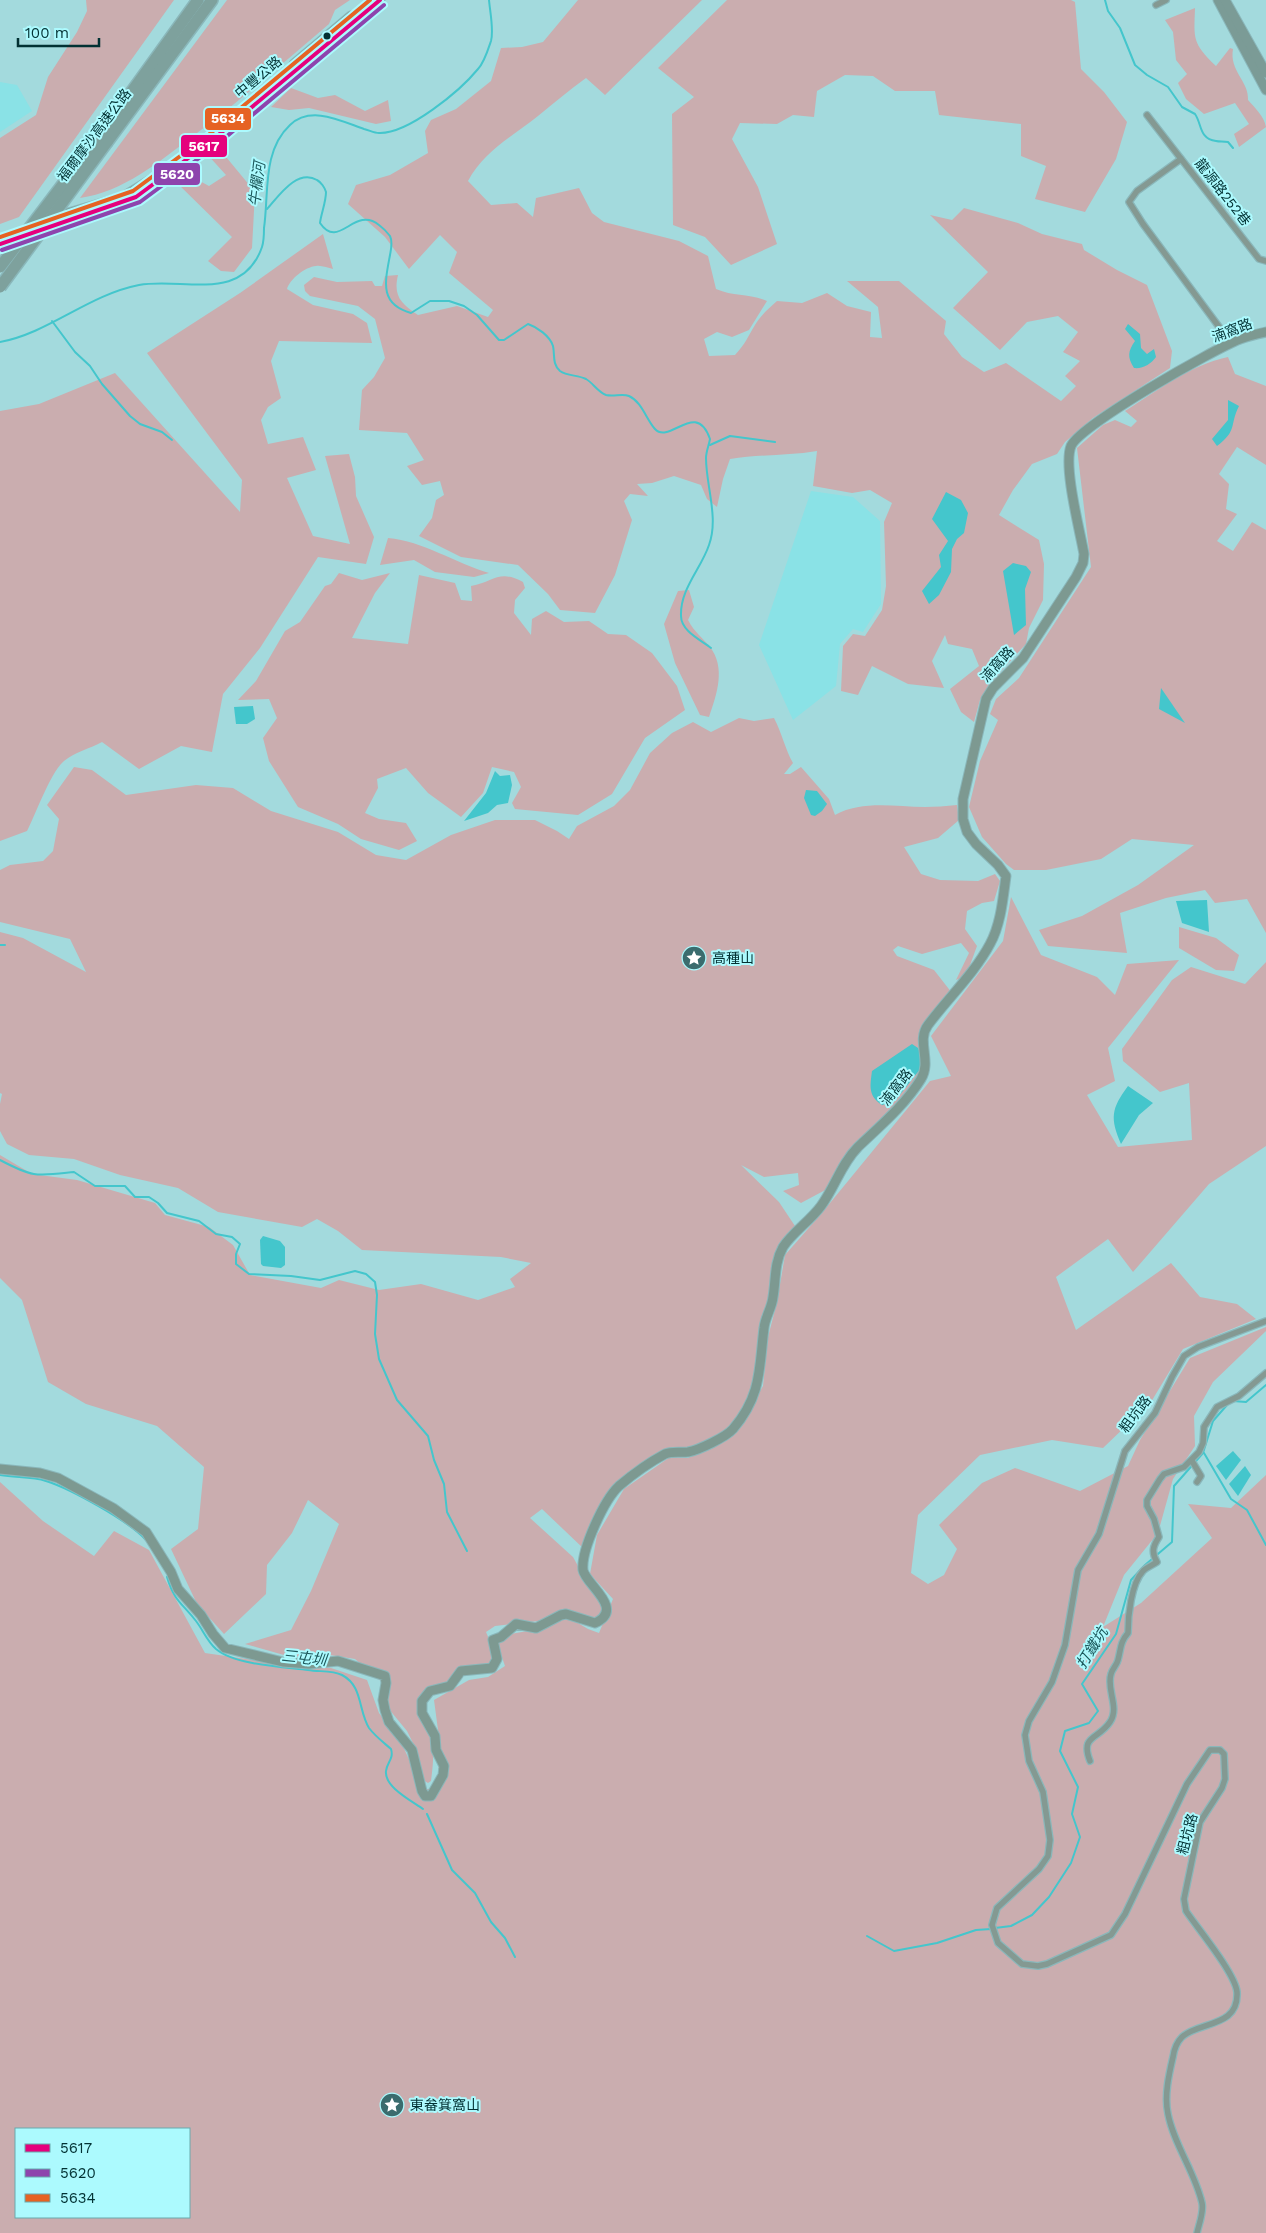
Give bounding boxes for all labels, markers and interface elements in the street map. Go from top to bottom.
scale bar [18,15,99,47]
text: 100 m [25,24,69,42]
unlabelled marker [322,31,332,41]
street label: 中豐公路 [231,53,285,101]
street label: 福爾摩沙高速公路 [54,85,134,185]
line badge: 5634 [204,107,252,131]
text: 5634 [211,110,245,126]
line badge: 5617 [180,134,228,158]
text: 5617 [188,138,220,154]
street label: 龍源路252巷 [1192,155,1254,229]
water label: 牛欄河 [245,158,269,207]
line badge: 5620 [153,162,201,186]
text: 5620 [160,166,194,182]
street label: 湳窩路 [1210,315,1254,345]
street label: 湳窩路 [977,643,1017,685]
place icon: 高種山 [681,945,707,971]
place label: 高種山 [712,950,754,966]
street label: 湳窩路 [877,1066,915,1108]
street label: 粗坑路 [1116,1392,1154,1436]
water label: 打鐵坑 [1072,1622,1113,1672]
water label: 三屯圳 [281,1647,329,1670]
street label: 粗坑路 [1174,1812,1200,1856]
place icon: 東畚箕窩山 [379,2092,405,2118]
place label: 東畚箕窩山 [410,2097,480,2113]
legend [15,2128,190,2218]
text: 5617 [60,2139,92,2157]
text: 5620 [60,2164,96,2182]
text: 5634 [60,2189,96,2207]

